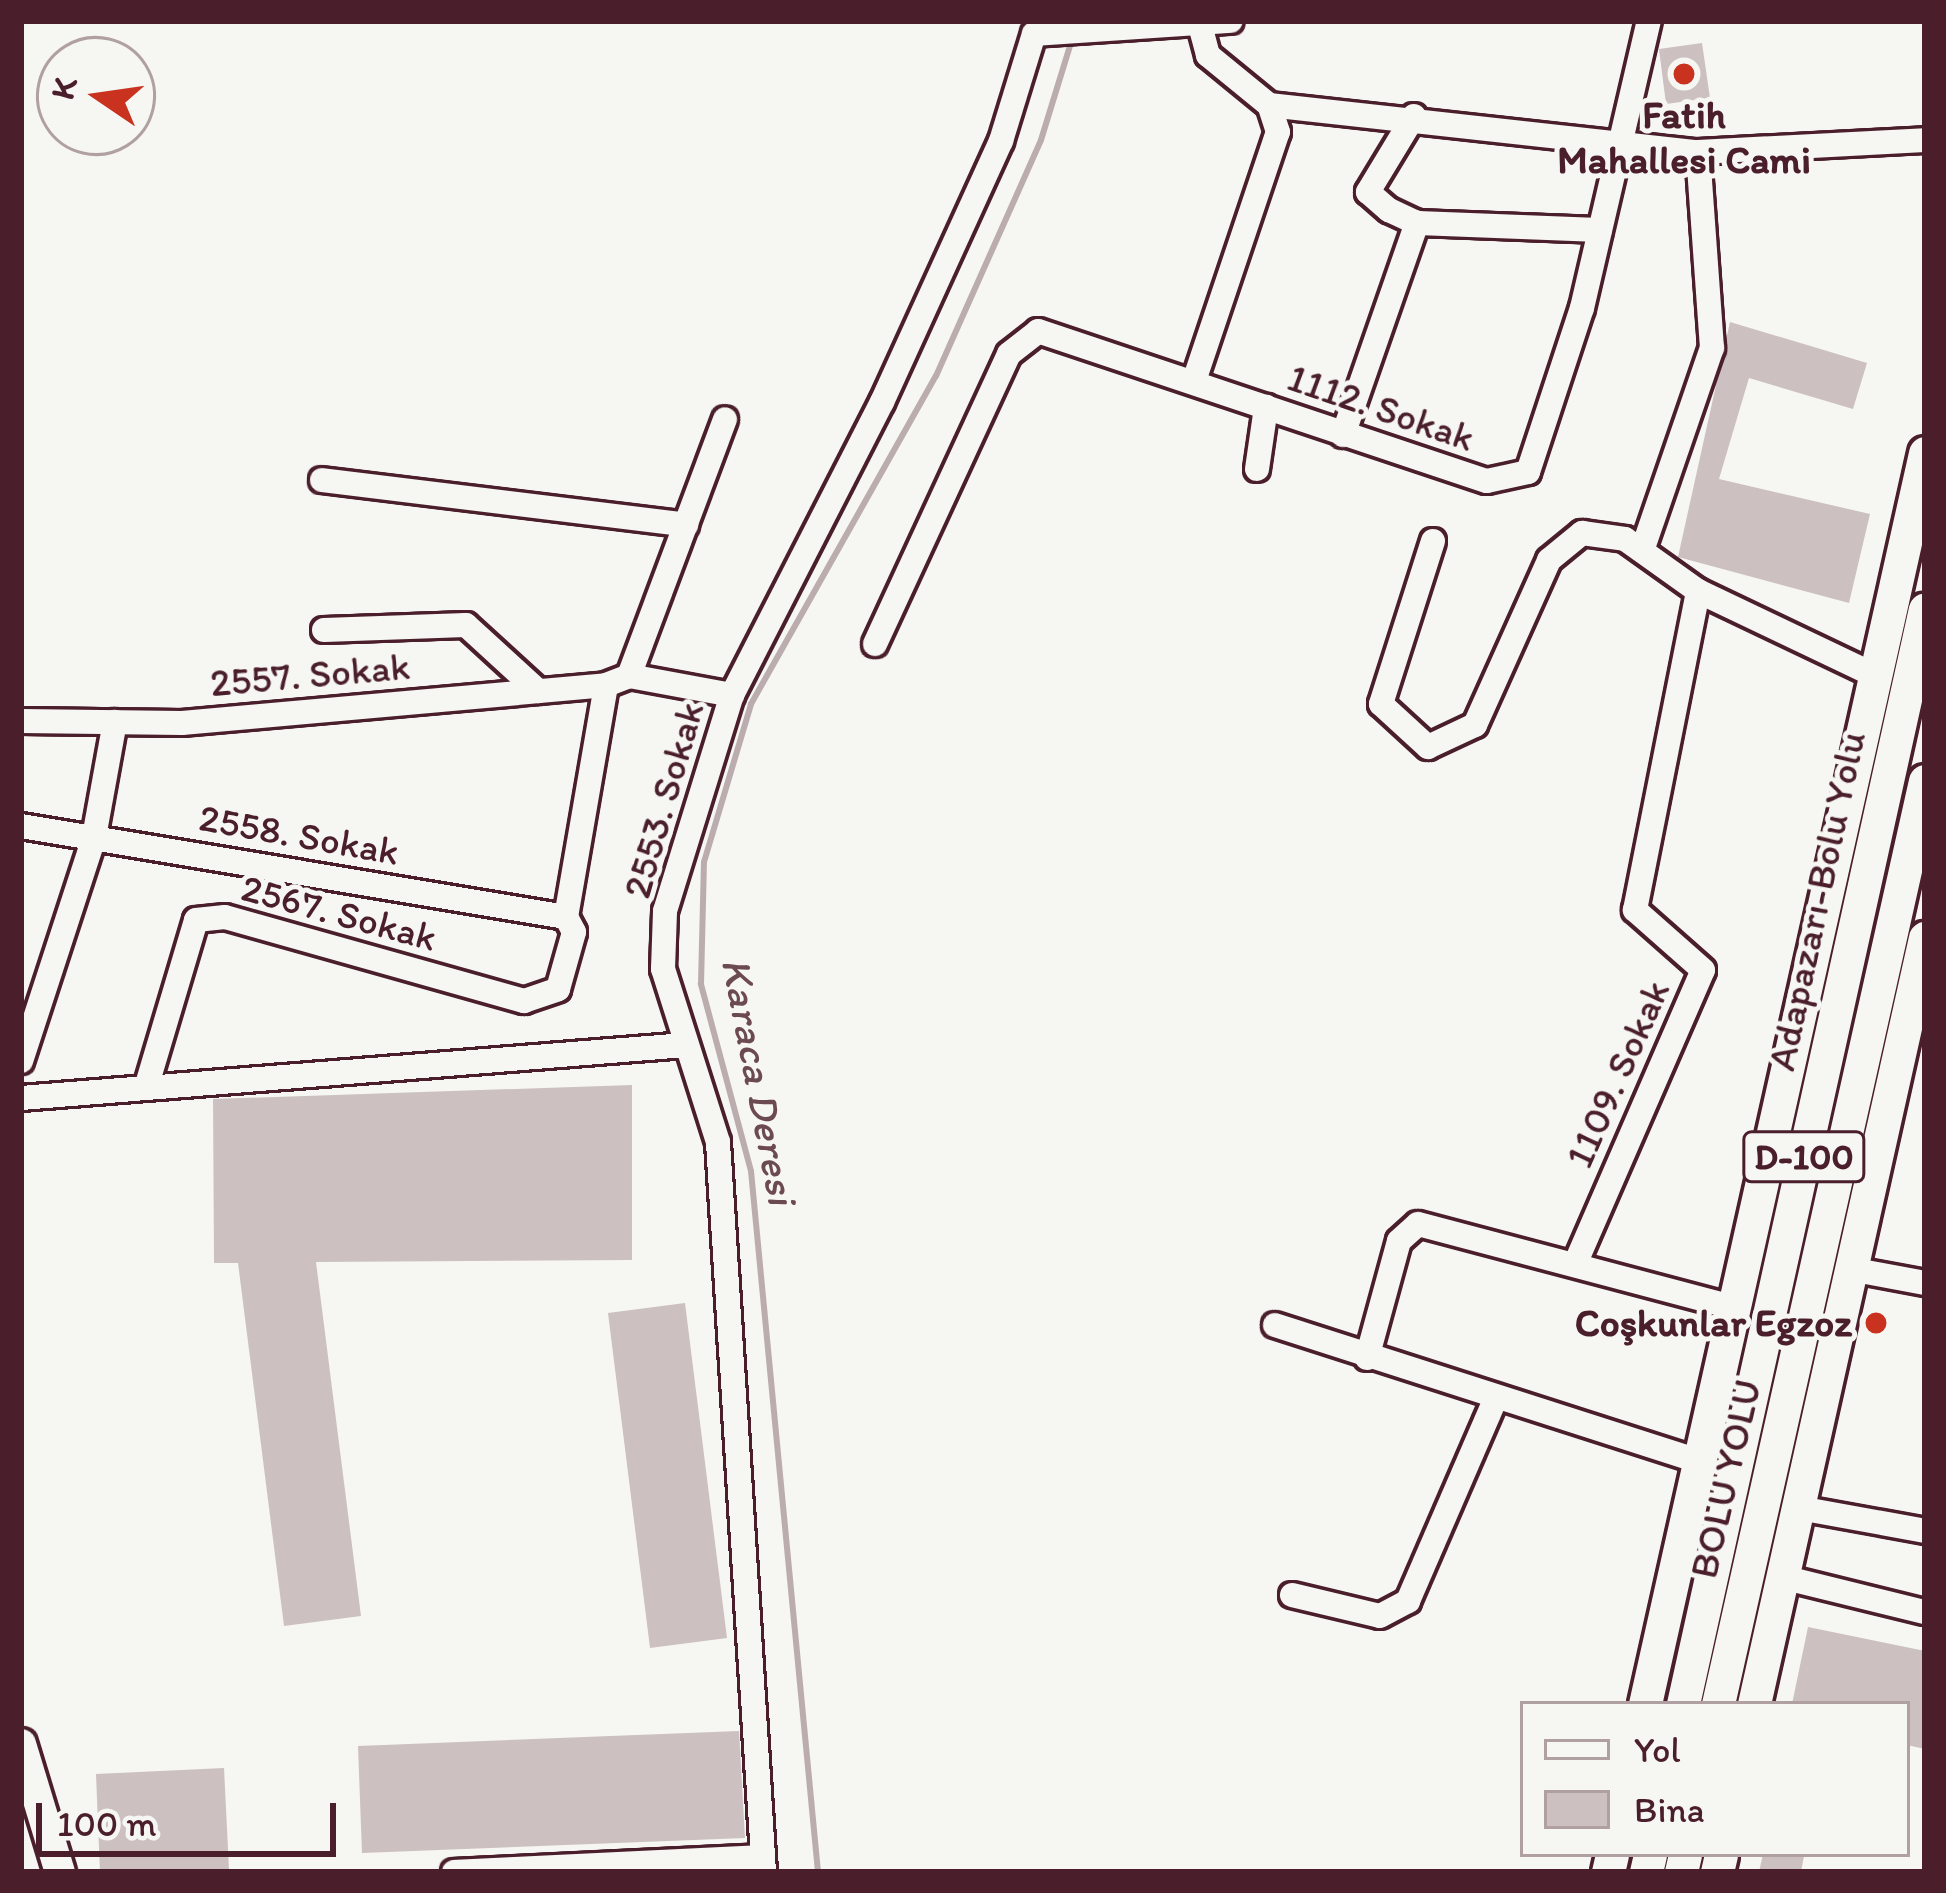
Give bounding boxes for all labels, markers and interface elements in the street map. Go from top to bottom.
north arrow [36,36,156,156]
marker: Fatih Mahallesi Cami [1671,61,1697,87]
text: K [42,74,85,103]
place label: Fatih Mahallesi Cami [1556,93,1812,184]
street label: 1112. Sokak [1282,354,1480,462]
street label: 2557. Sokak [208,643,412,707]
street label: 2553. Sokak [614,696,714,904]
street label: Adapazarı-Bolu Yolu [1758,728,1876,1074]
street label: 2558. Sokak [195,794,403,876]
street label: 2567. Sokak [236,864,442,962]
water label: Karaca Deresi [710,953,808,1209]
street label: 1109. Sokak [1556,973,1680,1175]
road number: D-100 [1741,1127,1867,1187]
place label: Coşkunlar Egzoz [1574,1300,1852,1346]
marker: Coşkunlar Egzoz [1863,1310,1889,1336]
street label: BOLU YOLU [1680,1374,1772,1584]
legend [1520,1701,1910,1857]
text: Yol [1634,1728,1681,1771]
scale bar [42,1779,342,1853]
text: Bina [1634,1788,1705,1831]
text: 100 m [57,1802,156,1845]

